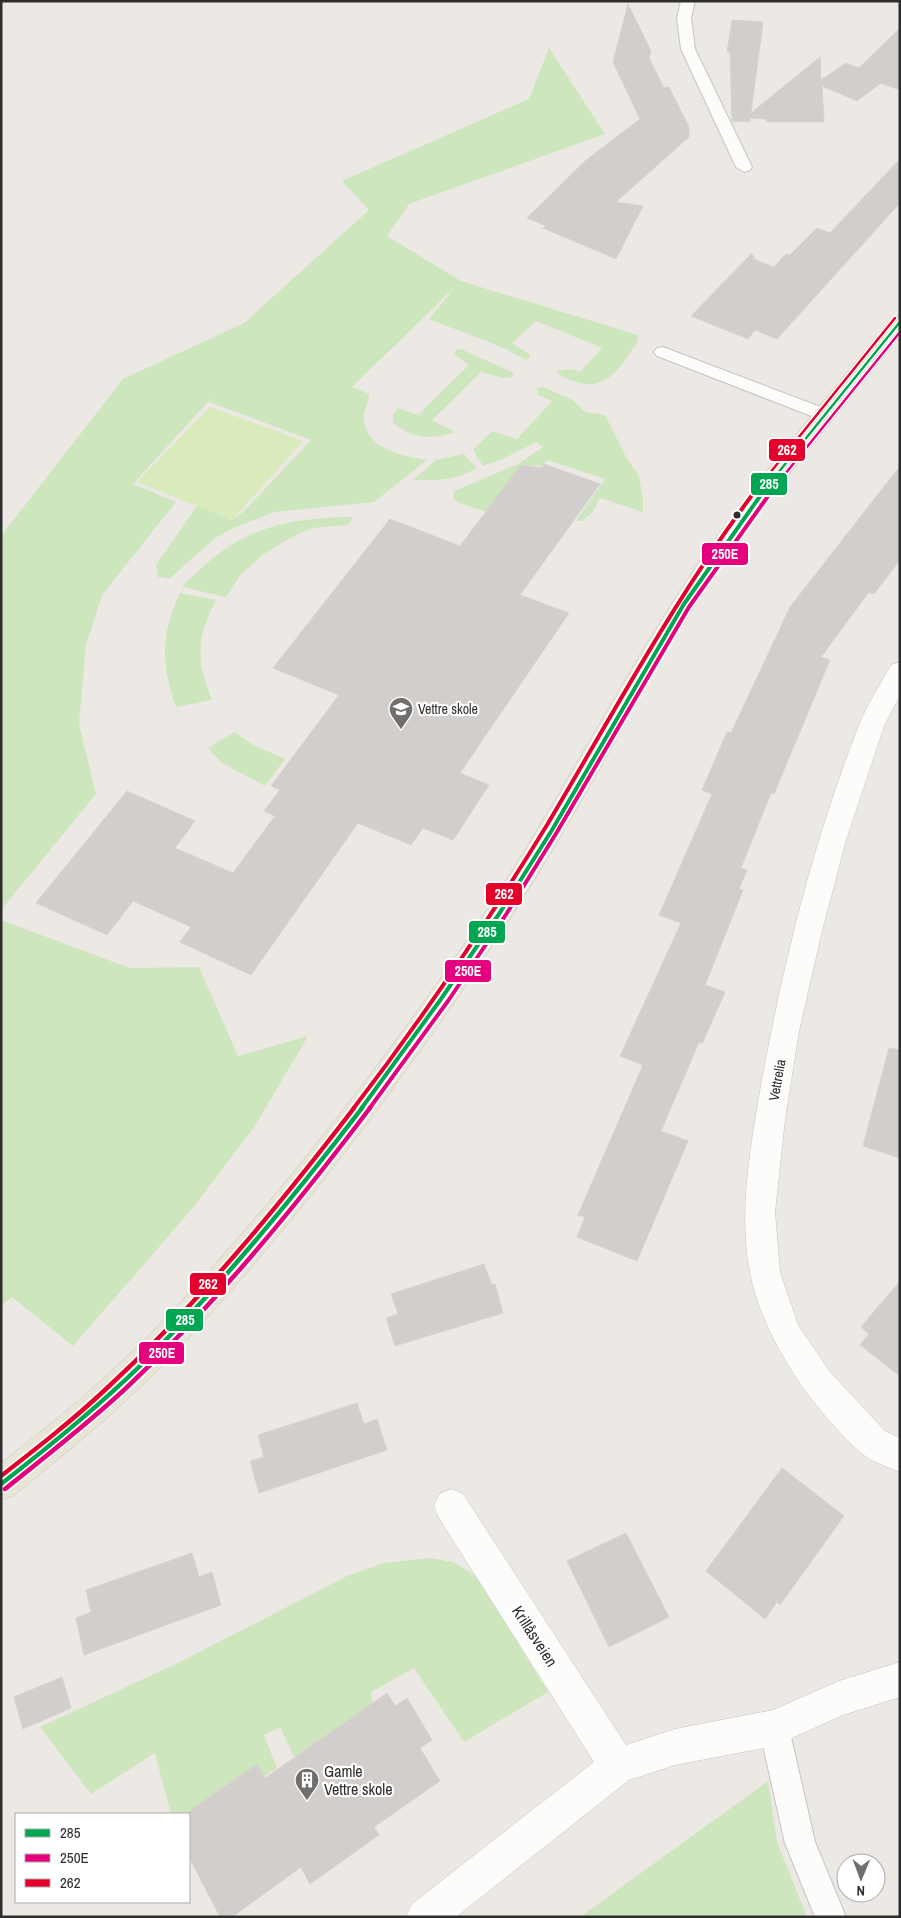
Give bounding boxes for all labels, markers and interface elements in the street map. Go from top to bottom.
line badge: 262 [768,438,806,462]
text: 262 [777,441,797,459]
line badge: 285 [750,472,788,496]
text: 285 [759,475,779,493]
unlabelled marker [732,510,742,520]
line badge: 250E [701,542,749,566]
text: 250E [712,545,739,563]
school or university icon: Vettre skole [388,696,414,730]
place label: Vettre skole [418,700,478,718]
line badge: 262 [485,882,523,906]
text: 262 [494,885,514,903]
line badge: 285 [468,920,506,944]
text: 285 [477,923,497,941]
line badge: 250E [444,959,492,983]
text: 250E [455,962,482,980]
street label: Vettrelia [764,1057,790,1102]
line badge: 262 [189,1272,227,1296]
text: 262 [198,1275,218,1293]
line badge: 285 [165,1308,204,1332]
text: 285 [175,1311,195,1329]
line badge: 250E [138,1341,185,1365]
text: 250E [149,1344,176,1362]
street label: Krillåsveien [507,1601,563,1671]
place label: Gamle Vettre skole [324,1760,393,1800]
building icon: Gamle Vettre skole [294,1767,320,1801]
legend [15,1813,190,1903]
text: 285 [60,1822,81,1843]
text: 250E [60,1847,89,1868]
north arrow [836,1853,886,1903]
text: 262 [60,1872,81,1893]
text: N [856,1882,865,1900]

